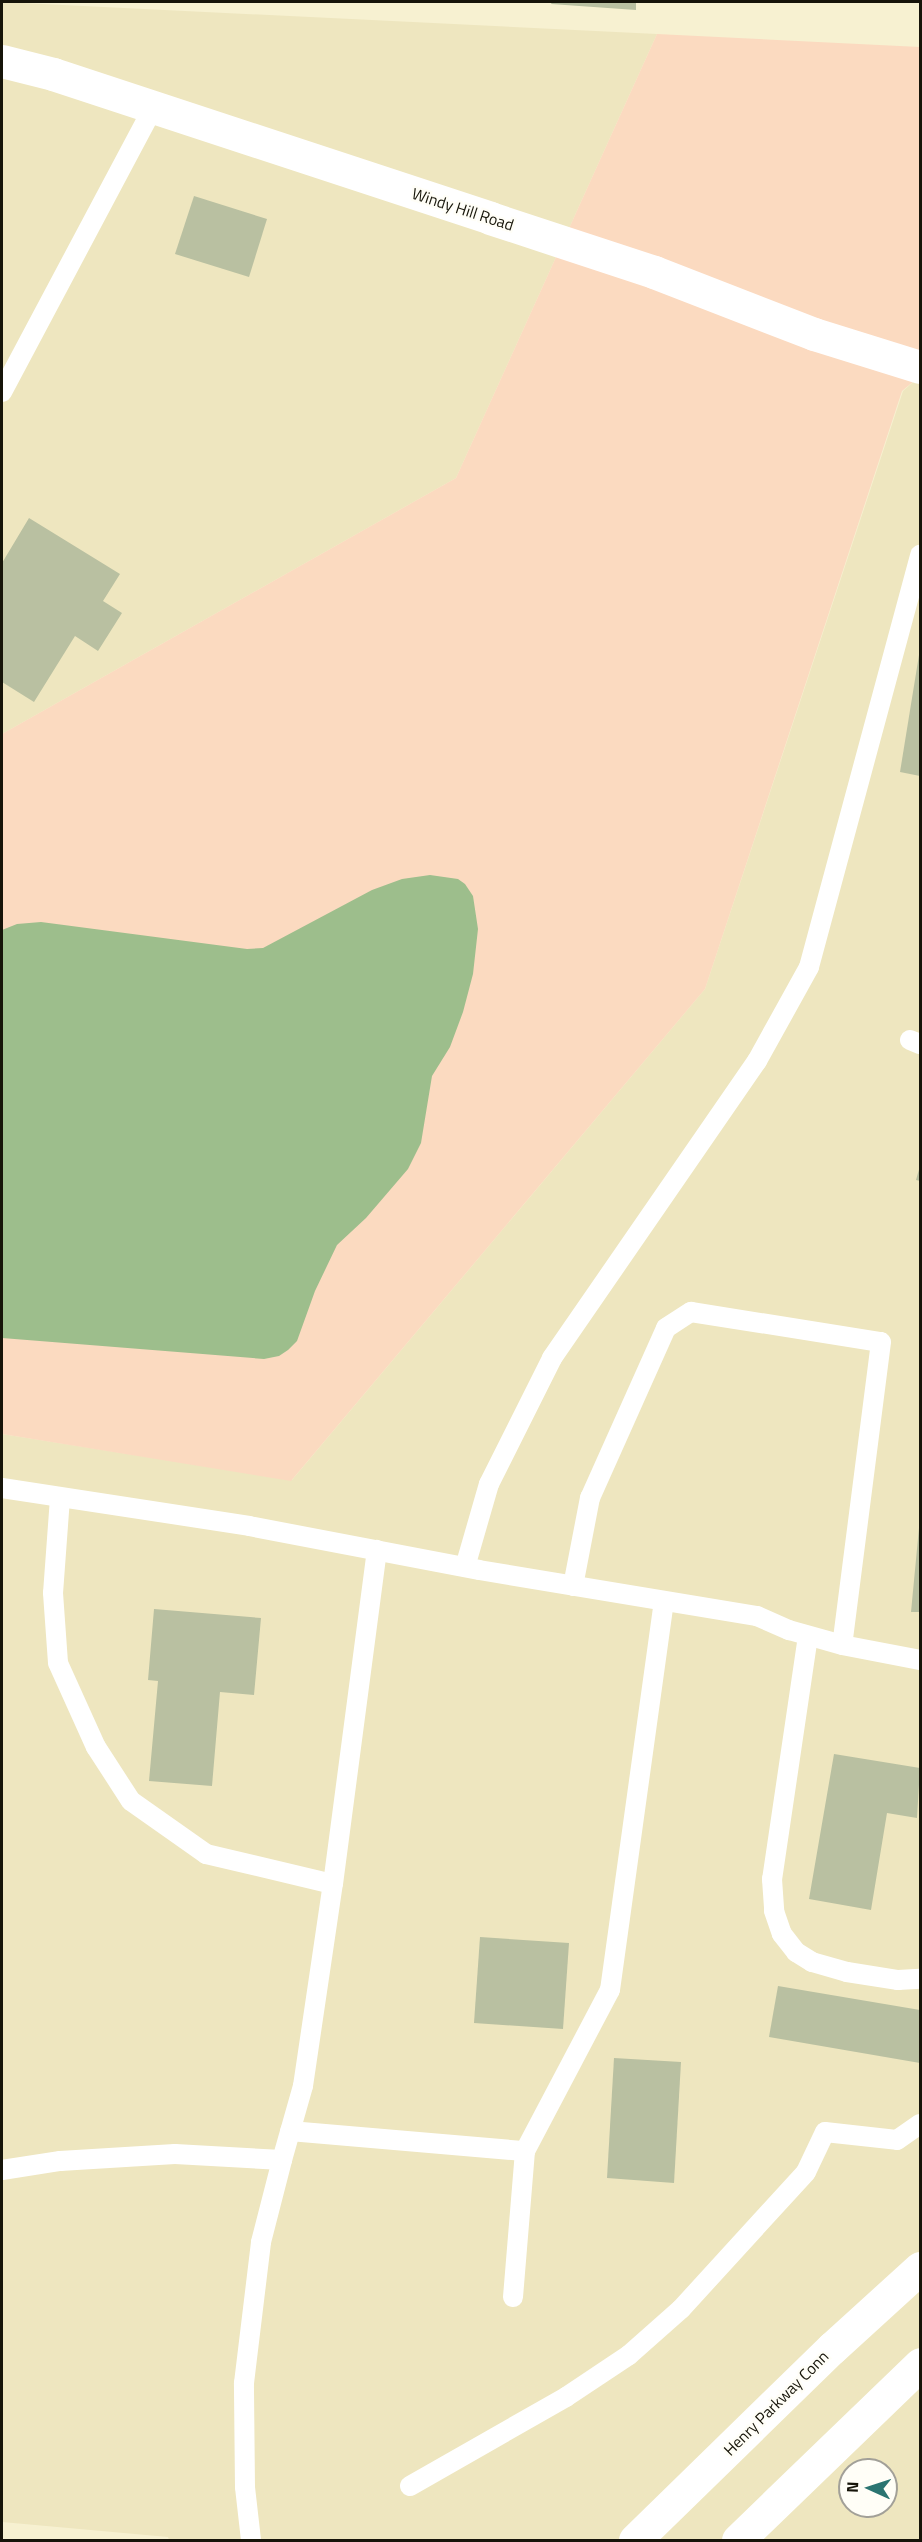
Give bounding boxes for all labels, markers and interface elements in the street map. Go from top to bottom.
street label: Windy Hill Road [410,184,516,234]
street label: Henry Parkway Conn [720,2347,832,2459]
north arrow [838,2458,898,2518]
text: N [840,2481,864,2493]

